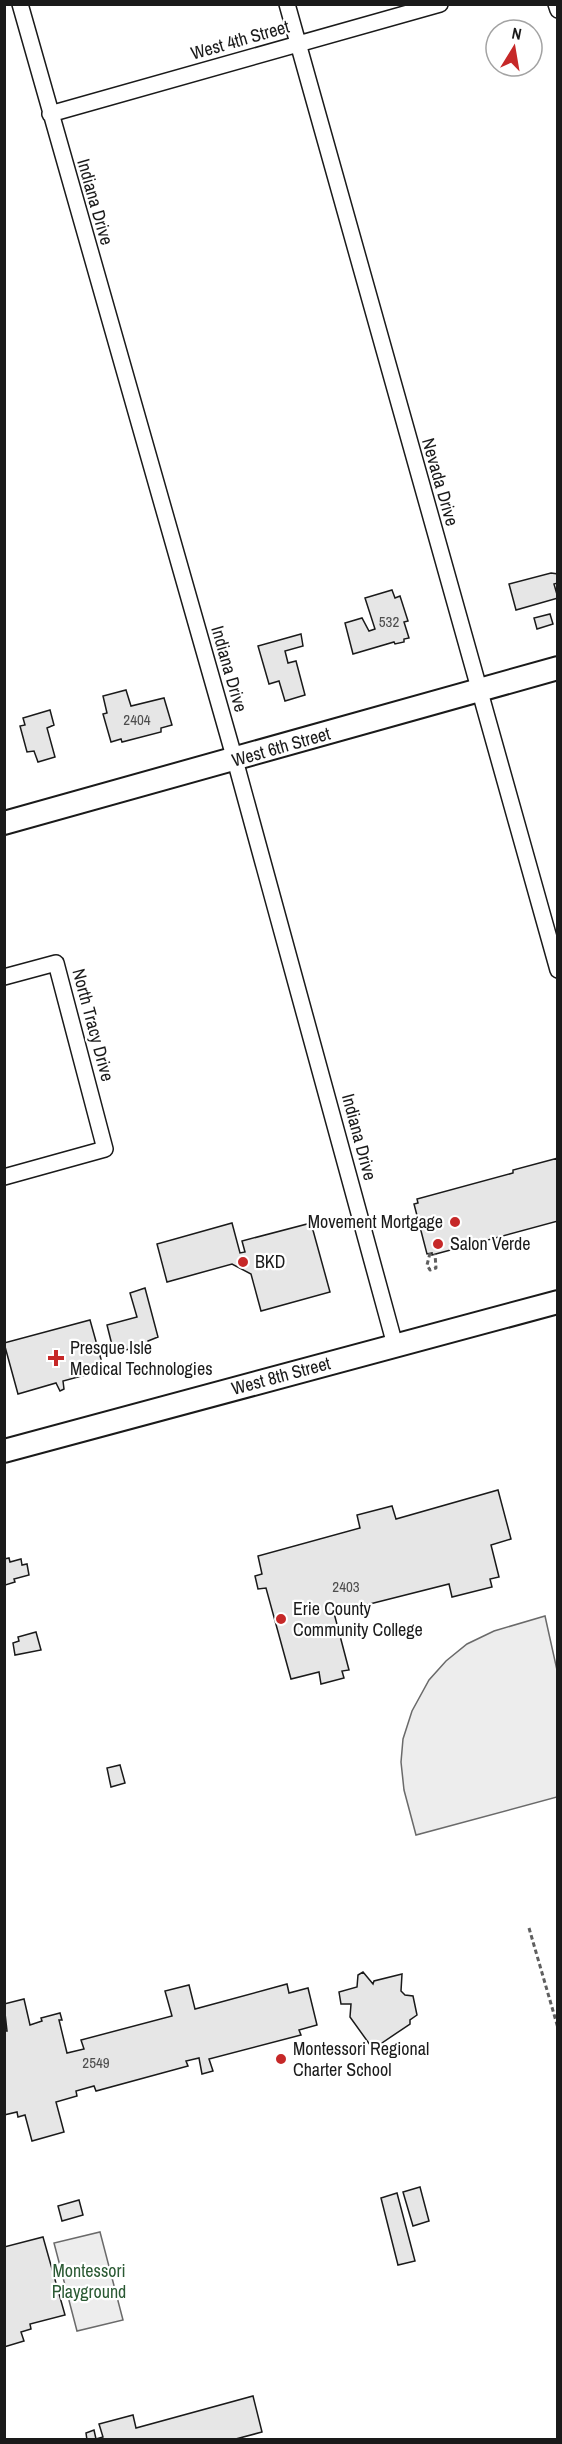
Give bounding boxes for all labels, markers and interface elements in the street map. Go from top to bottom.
street label: West 4th Street [188,14,292,66]
north arrow [484,18,544,78]
text: N [510,22,524,45]
street label: Indiana Drive [71,156,120,248]
street label: Nevada Drive [416,435,465,529]
house number: 532 [379,611,399,632]
street label: Indiana Drive [205,623,254,715]
house number: 2404 [123,709,151,730]
street label: West 6th Street [229,721,333,773]
street label: North Tracy Drive [66,966,121,1084]
street label: Indiana Drive [336,1091,383,1183]
place label: Movement Mortgage [308,1209,443,1234]
marker: Movement Mortgage [448,1215,462,1229]
place label: Salon Verde [450,1231,530,1256]
marker: Salon Verde [431,1237,445,1251]
place label: BKD [255,1249,285,1274]
marker: BKD [236,1255,250,1269]
place label: Presque Isle Medical Technologies [70,1335,213,1381]
marker: Presque Isle Medical Technologies [47,1349,65,1367]
street label: West 8th Street [229,1350,333,1401]
house number: 2403 [332,1576,360,1597]
place label: Erie County Community College [293,1596,423,1642]
marker: Erie County Community College [274,1612,288,1626]
place label: Montessori Regional Charter School [293,2036,429,2082]
house number: 2549 [82,2052,110,2073]
marker: Montessori Regional Charter School [274,2052,288,2066]
park label: Montessori Playground [52,2258,126,2304]

